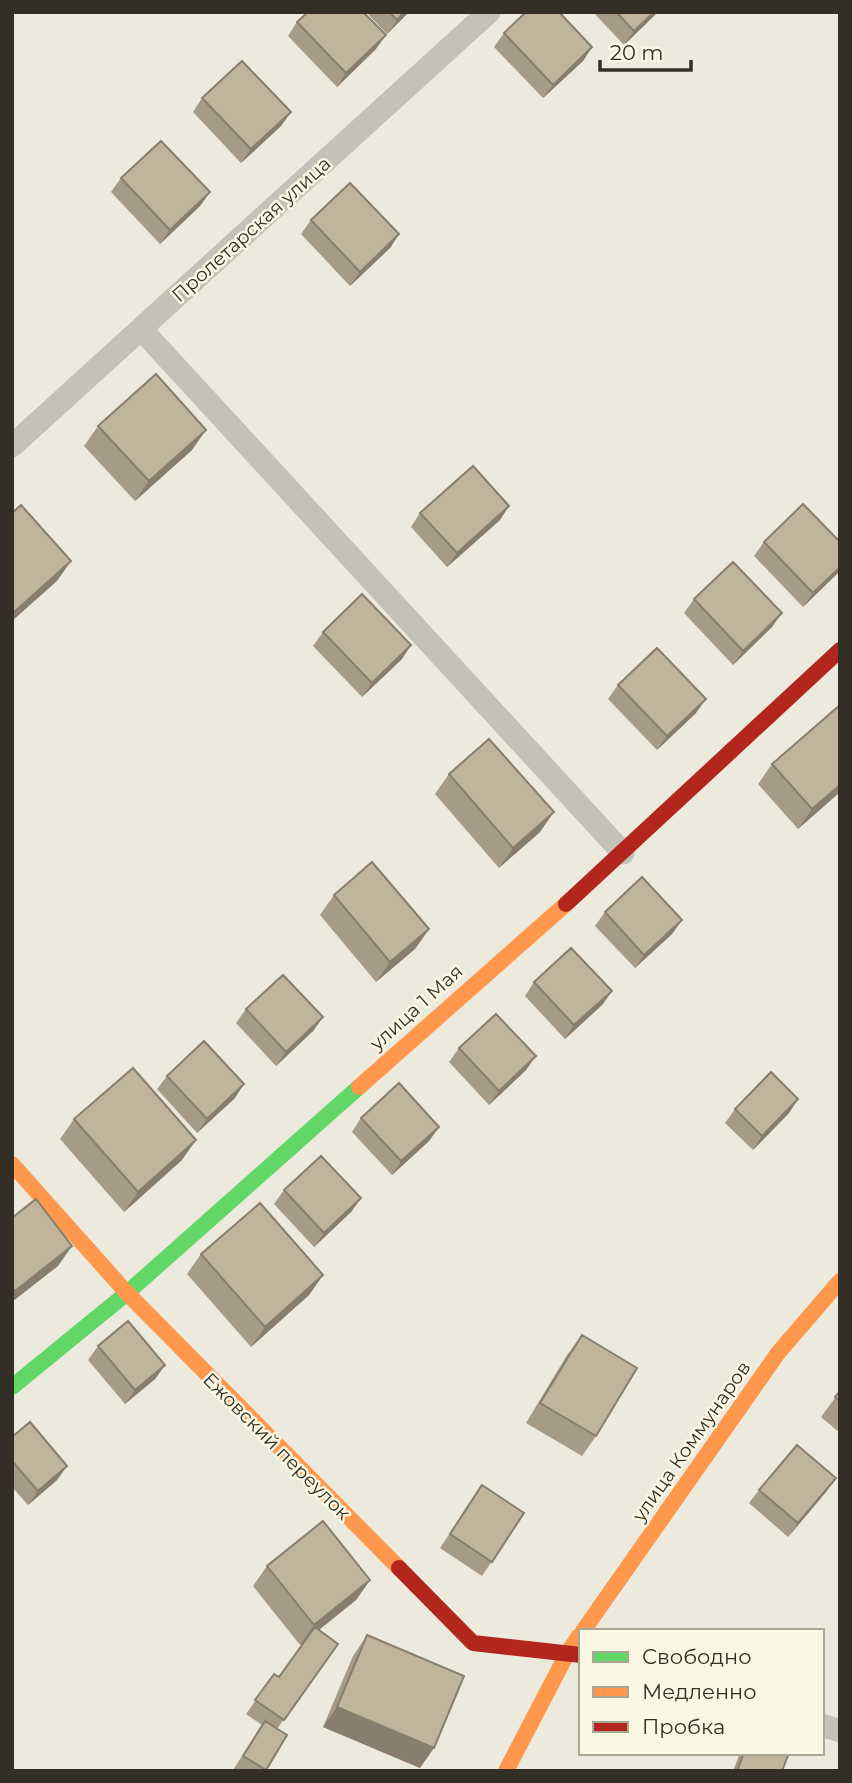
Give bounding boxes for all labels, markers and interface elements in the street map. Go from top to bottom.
scale bar [600,28,691,72]
text: 20 m [610,40,664,65]
street label: Пролетарская улица [167,152,335,307]
street label: улица 1 Мая [364,960,468,1056]
street label: улица Коммунаров [627,1357,755,1527]
street label: Ежовский переулок [198,1368,355,1525]
legend [579,1629,824,1755]
text: Свободно [642,1644,752,1669]
text: Медленно [642,1679,757,1704]
text: Пробка [642,1714,725,1739]

